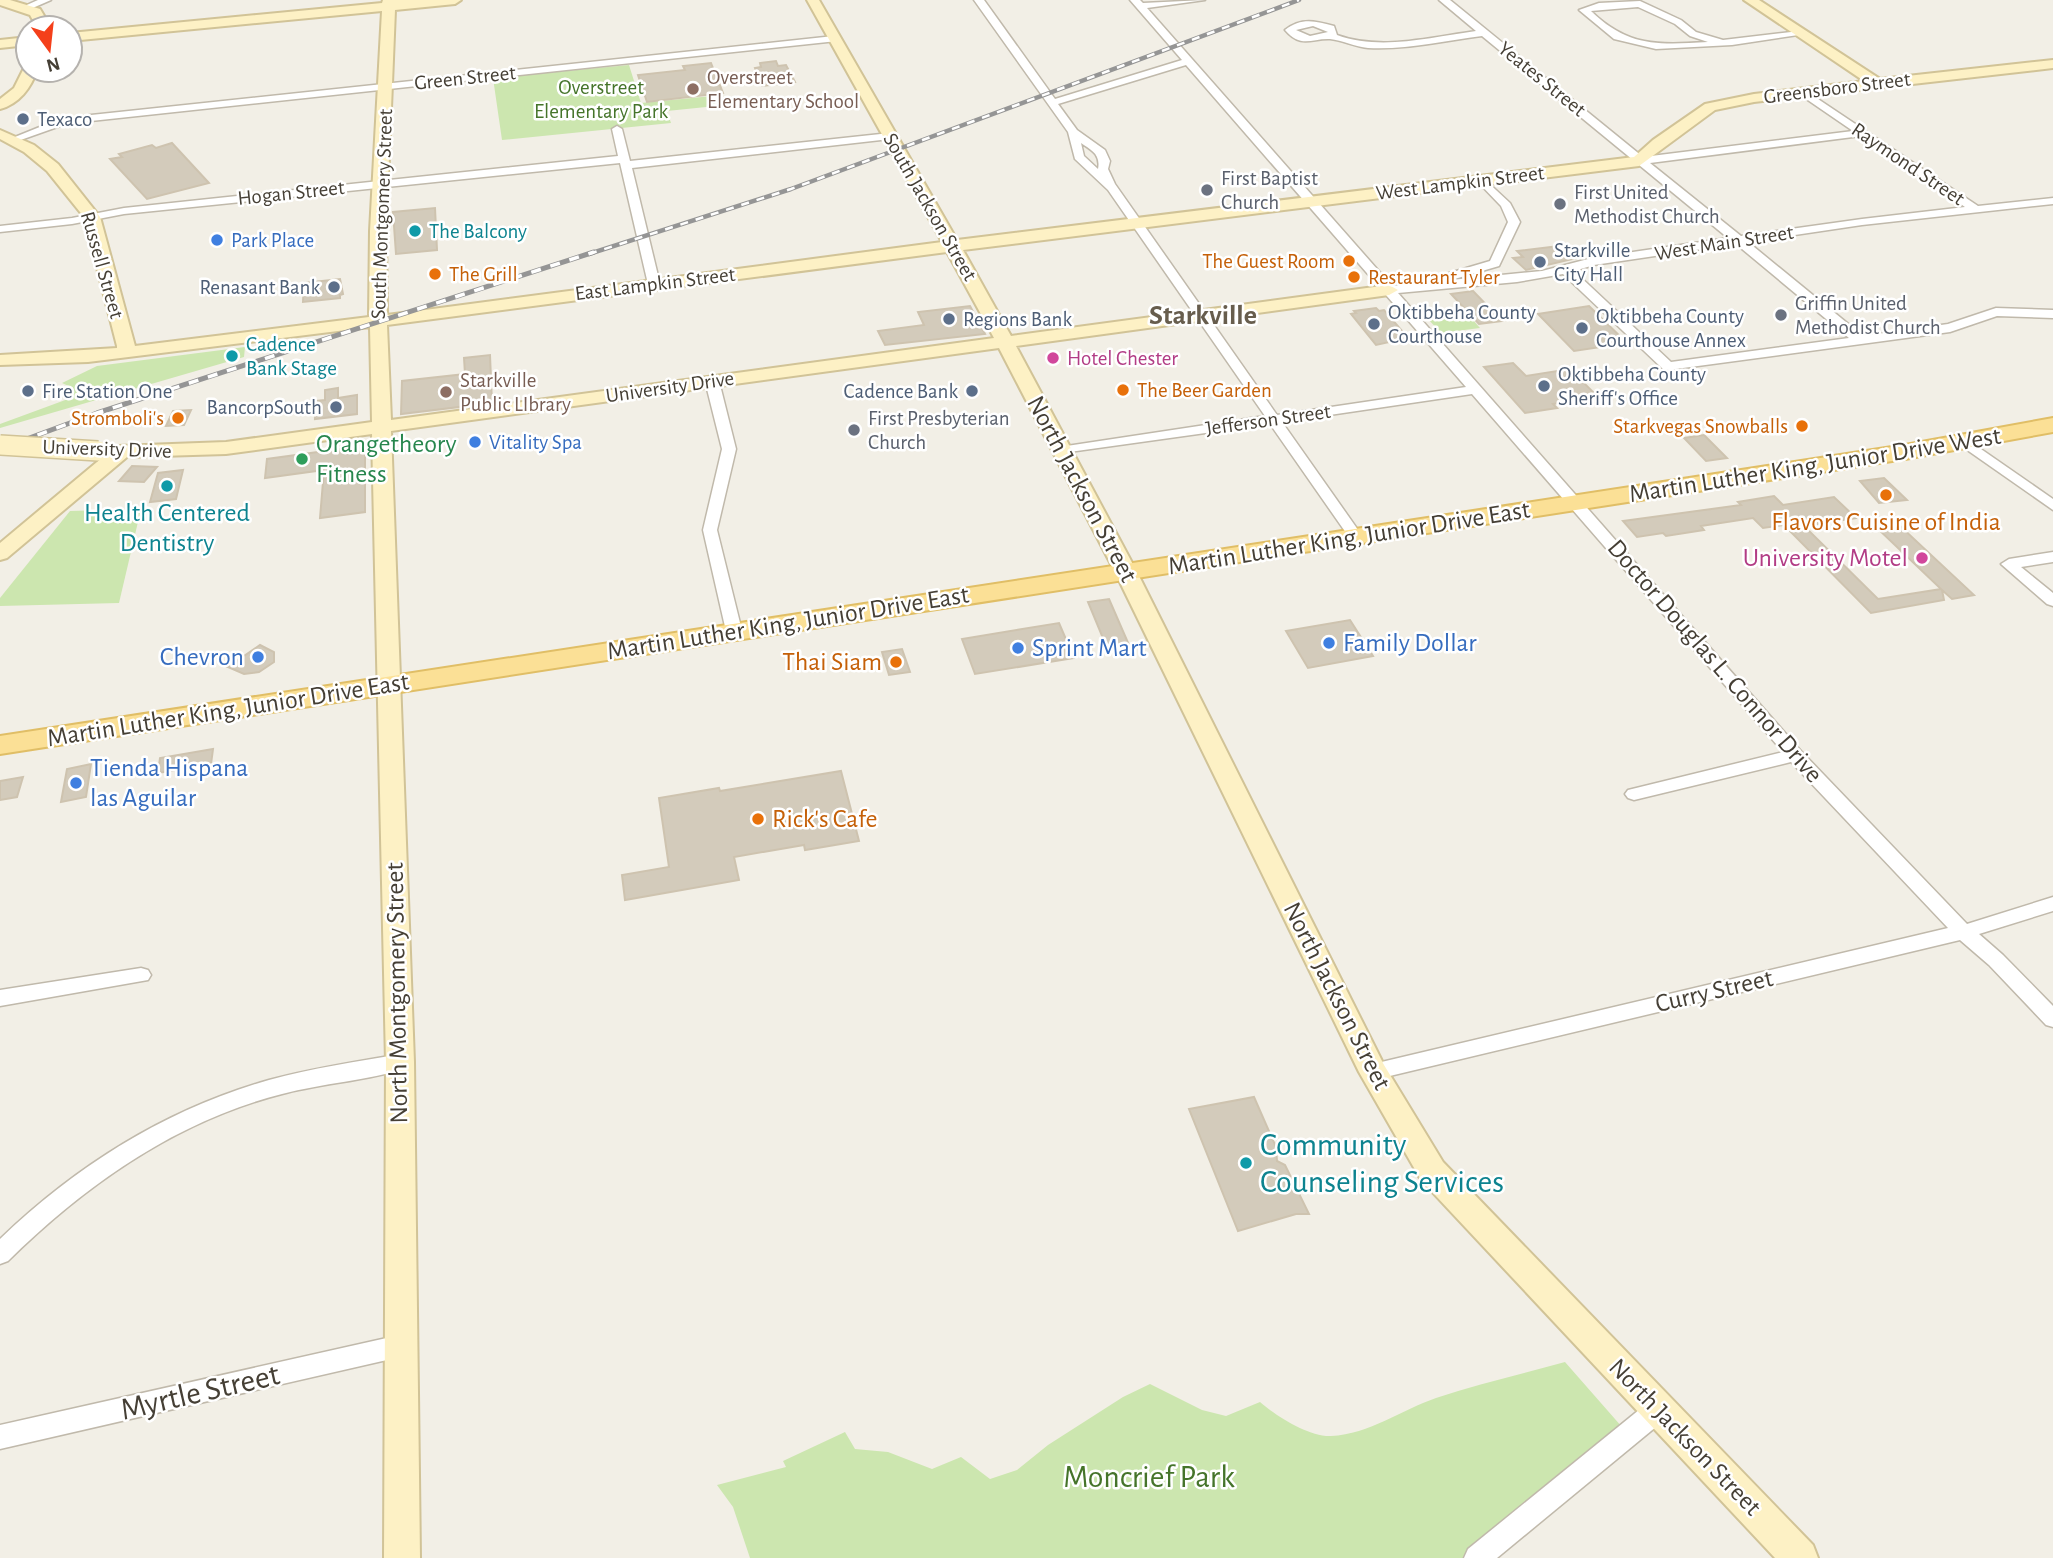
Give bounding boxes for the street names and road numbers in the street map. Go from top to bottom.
street label: Yeates Street [1494,38,1590,121]
street label: Green Street [413,62,517,94]
street label: Greensboro Street [1762,69,1912,107]
street label: South Montgomery Street [368,108,396,320]
street label: Raymond Street [1848,119,1968,210]
street label: South Jackson Street [879,130,981,285]
street label: West Lampkin Street [1375,162,1546,204]
street label: Hogan Street [236,177,346,209]
street label: Russell Street [77,209,127,321]
street label: West Main Street [1653,222,1795,264]
street label: East Lampkin Street [574,264,737,304]
street label: University Drive [604,368,736,406]
street label: North Jackson Street [1022,392,1142,586]
street label: Jefferson Street [1204,401,1332,439]
street label: Martin Luther King, Junior Drive West [1627,423,2003,507]
street label: University Drive [42,436,172,462]
street label: Martin Luther King, Junior Drive East [1166,497,1532,579]
street label: Doctor Douglas L. Connor Drive [1603,534,1827,788]
street label: Martin Luther King, Junior Drive East [605,582,971,664]
street label: Martin Luther King, Junior Drive East [45,669,411,751]
street label: North Montgomery Street [382,862,412,1124]
street label: North Jackson Street [1278,898,1396,1094]
street label: Curry Street [1653,965,1775,1017]
street label: North Jackson Street [1604,1354,1766,1520]
street label: Myrtle Street [117,1358,283,1426]

